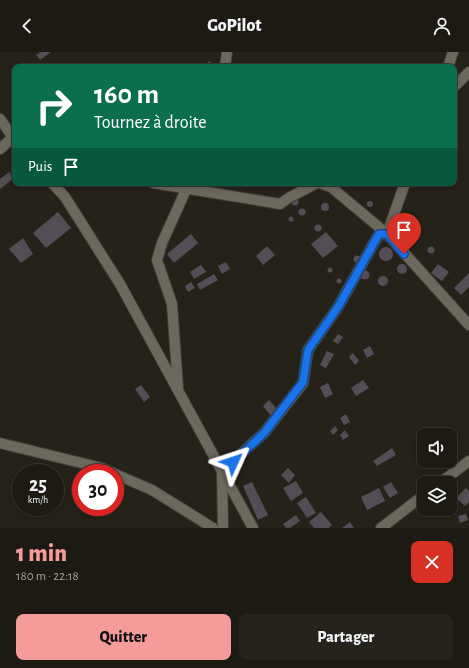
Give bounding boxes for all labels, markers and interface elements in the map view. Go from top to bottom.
icon: back [16,15,38,37]
icon: person [431,15,453,37]
text: GoPilot [207,17,262,35]
icon: right [28,80,80,132]
text: 160 m [94,81,159,109]
text: Tournez à droite [94,114,207,132]
icon: arrive [60,156,82,178]
text: Puis [28,159,52,174]
pin [387,213,421,254]
icon: arrive [393,219,415,241]
map controls [417,428,457,516]
button: sound [417,428,457,468]
position arrow [212,441,254,483]
speed limit sign: 30 [72,464,124,516]
text: 25 [29,475,47,495]
button: layers [417,476,457,516]
text: km/h [28,495,48,505]
button: close [411,541,453,583]
text: 1 min [16,542,67,566]
text: 180 m · 22:18 [16,570,79,583]
button: Quitter [16,614,231,660]
button: Partager [239,614,453,660]

